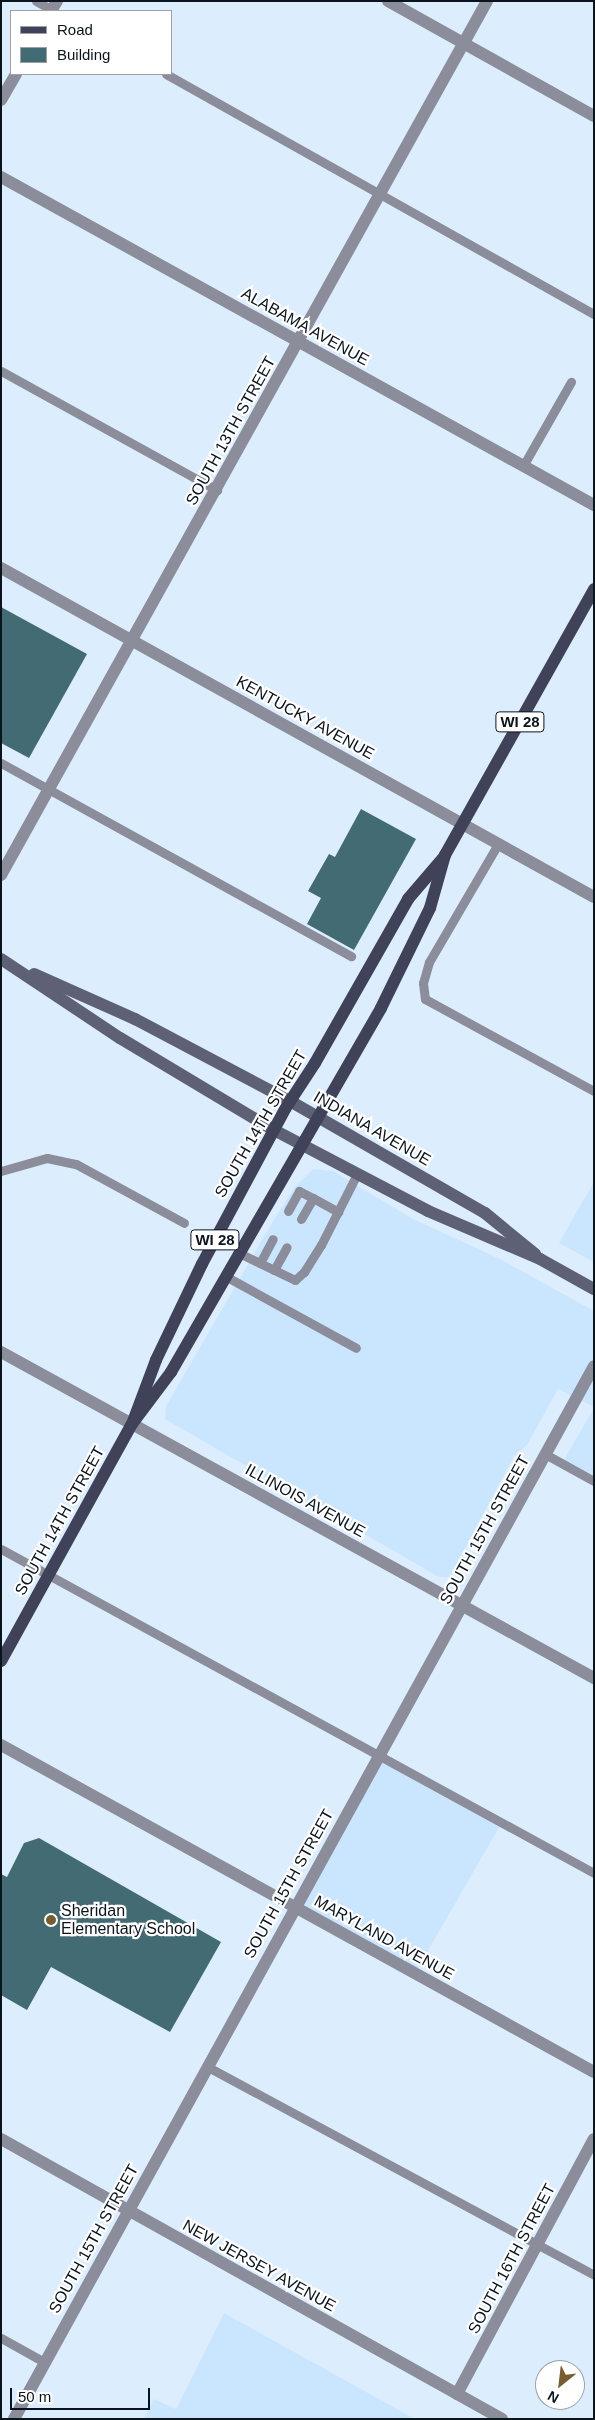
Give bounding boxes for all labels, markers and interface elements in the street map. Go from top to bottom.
legend [10,10,172,75]
text: Road [57,21,93,38]
text: Building [57,46,110,63]
street label: ALABAMA AVENUE [237,284,373,370]
street label: SOUTH 13TH STREET [182,353,280,509]
street label: KENTUCKY AVENUE [232,672,378,764]
road number: WI 28 [495,710,545,734]
street label: SOUTH 14TH STREET [211,1047,311,1201]
street label: INDIANA AVENUE [309,1087,435,1171]
road number: WI 28 [190,1228,240,1252]
street label: SOUTH 14TH STREET [11,1443,109,1599]
street label: SOUTH 15TH STREET [436,1452,534,1608]
street label: ILLINOIS AVENUE [241,1460,369,1542]
street label: SOUTH 15TH STREET [240,1806,338,1962]
street label: MARYLAND AVENUE [310,1891,458,1985]
place label: Sheridan Elementary School [61,1901,195,1939]
marker: Sheridan Elementary School [45,1914,57,1926]
street label: SOUTH 15TH STREET [45,2161,143,2317]
street label: SOUTH 16TH STREET [464,2181,560,2337]
street label: NEW JERSEY AVENUE [179,2216,339,2316]
north arrow [535,2360,585,2410]
scale bar [12,2378,152,2410]
text: 50 m [18,2388,51,2405]
text: N [545,2388,562,2407]

